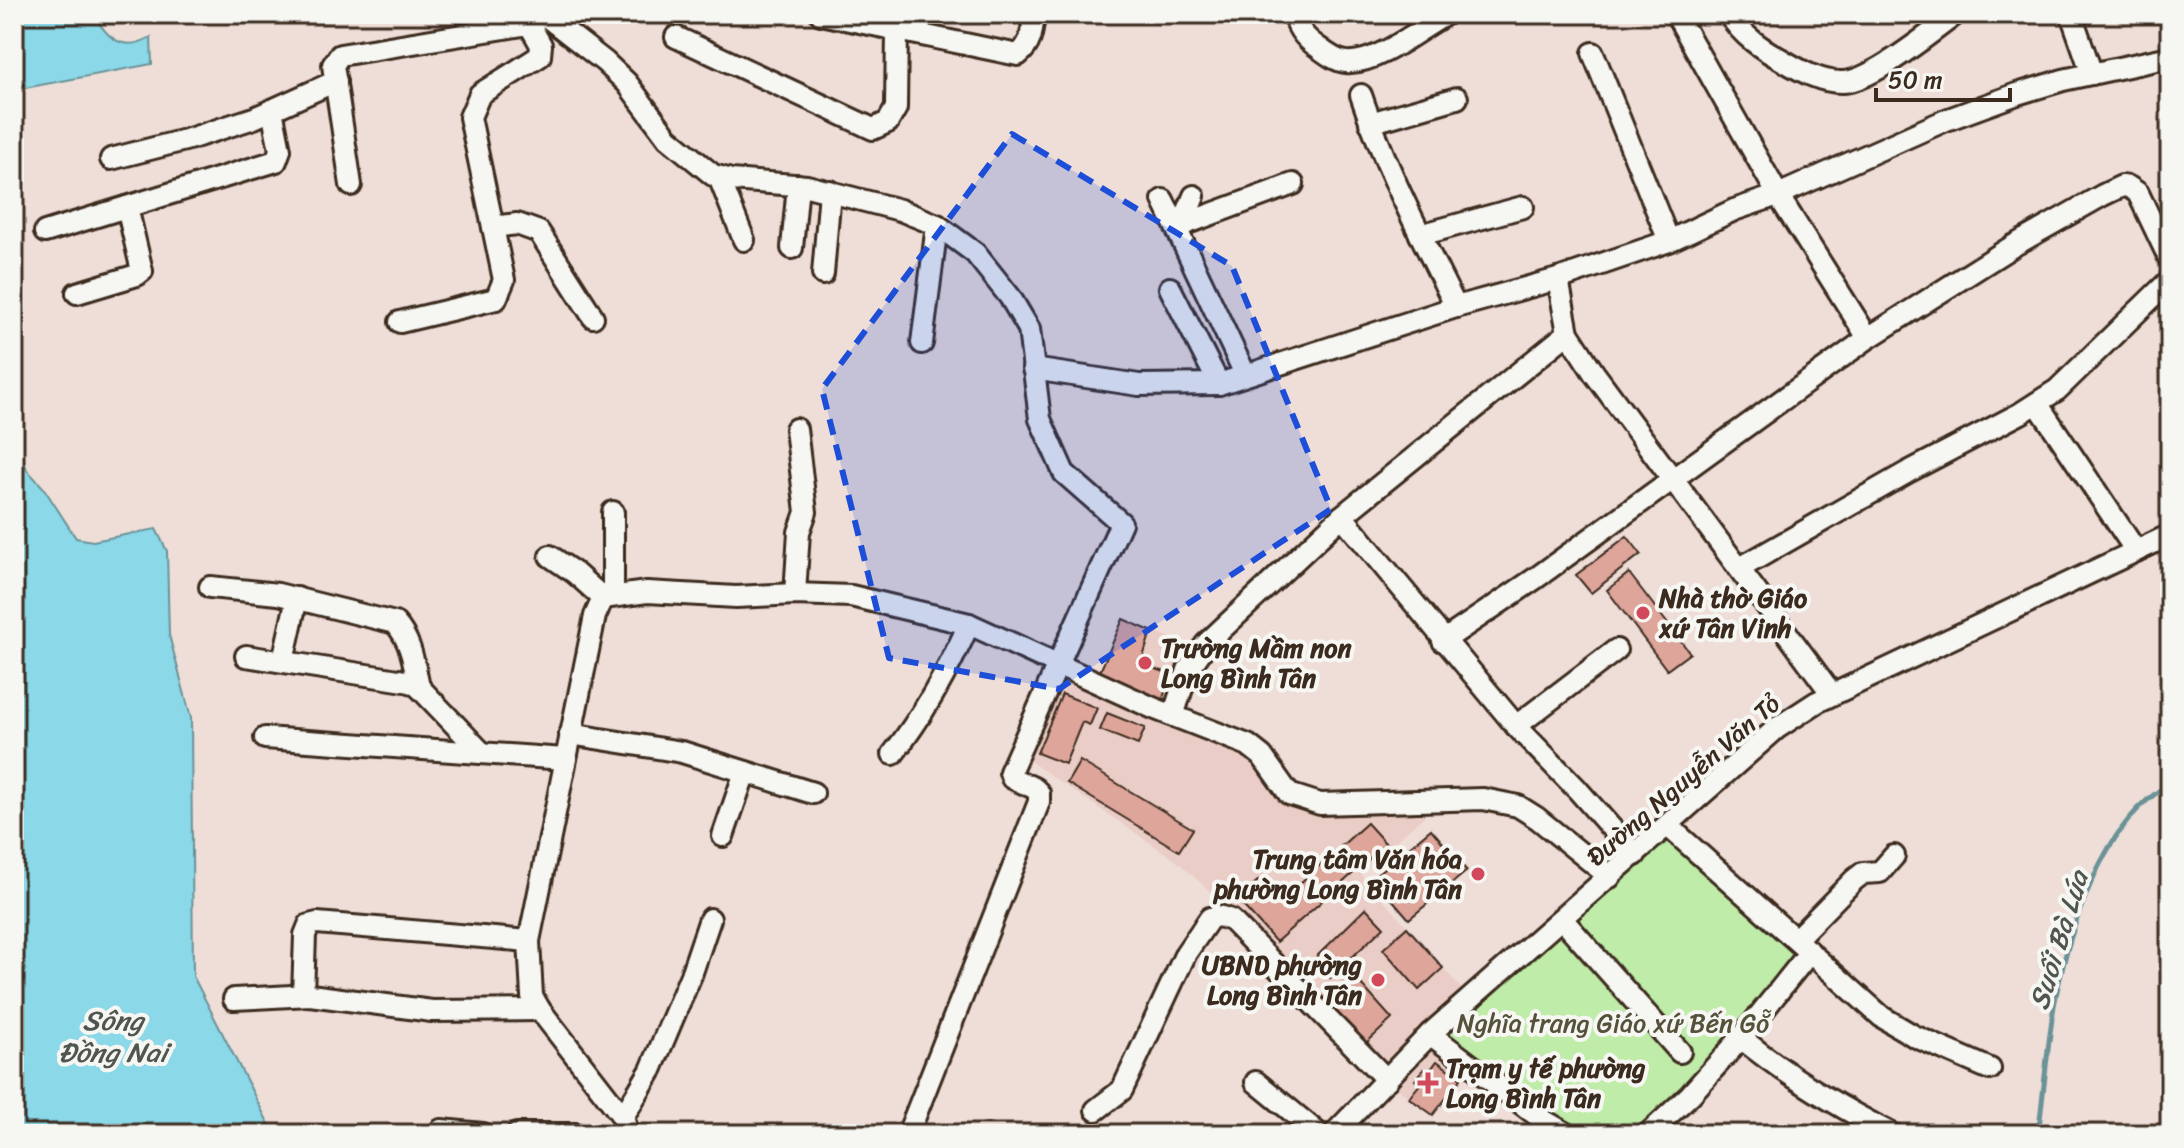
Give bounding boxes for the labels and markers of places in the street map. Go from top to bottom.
place label: Nhà thờ Giáo xứ Tân Vinh [1658,575,1808,651]
marker: Nhà thờ Giáo xứ Tân Vinh [1634,604,1652,622]
place label: Trường Mầm non Long Bình Tân [1161,625,1352,701]
marker: Trường Mầm non Long Bình Tân [1136,654,1154,672]
place label: Trung tâm Văn hóa phường Long Bình Tân [1212,836,1462,912]
marker: Trung tâm Văn hóa phường Long Bình Tân [1469,865,1487,883]
place label: UBND phường Long Bình Tân [1202,942,1362,1018]
marker: UBND phường Long Bình Tân [1369,971,1387,989]
place label: Trạm y tế phường Long Bình Tân [1446,1045,1645,1121]
marker: Trạm y tế phường Long Bình Tân [1417,1072,1439,1094]

